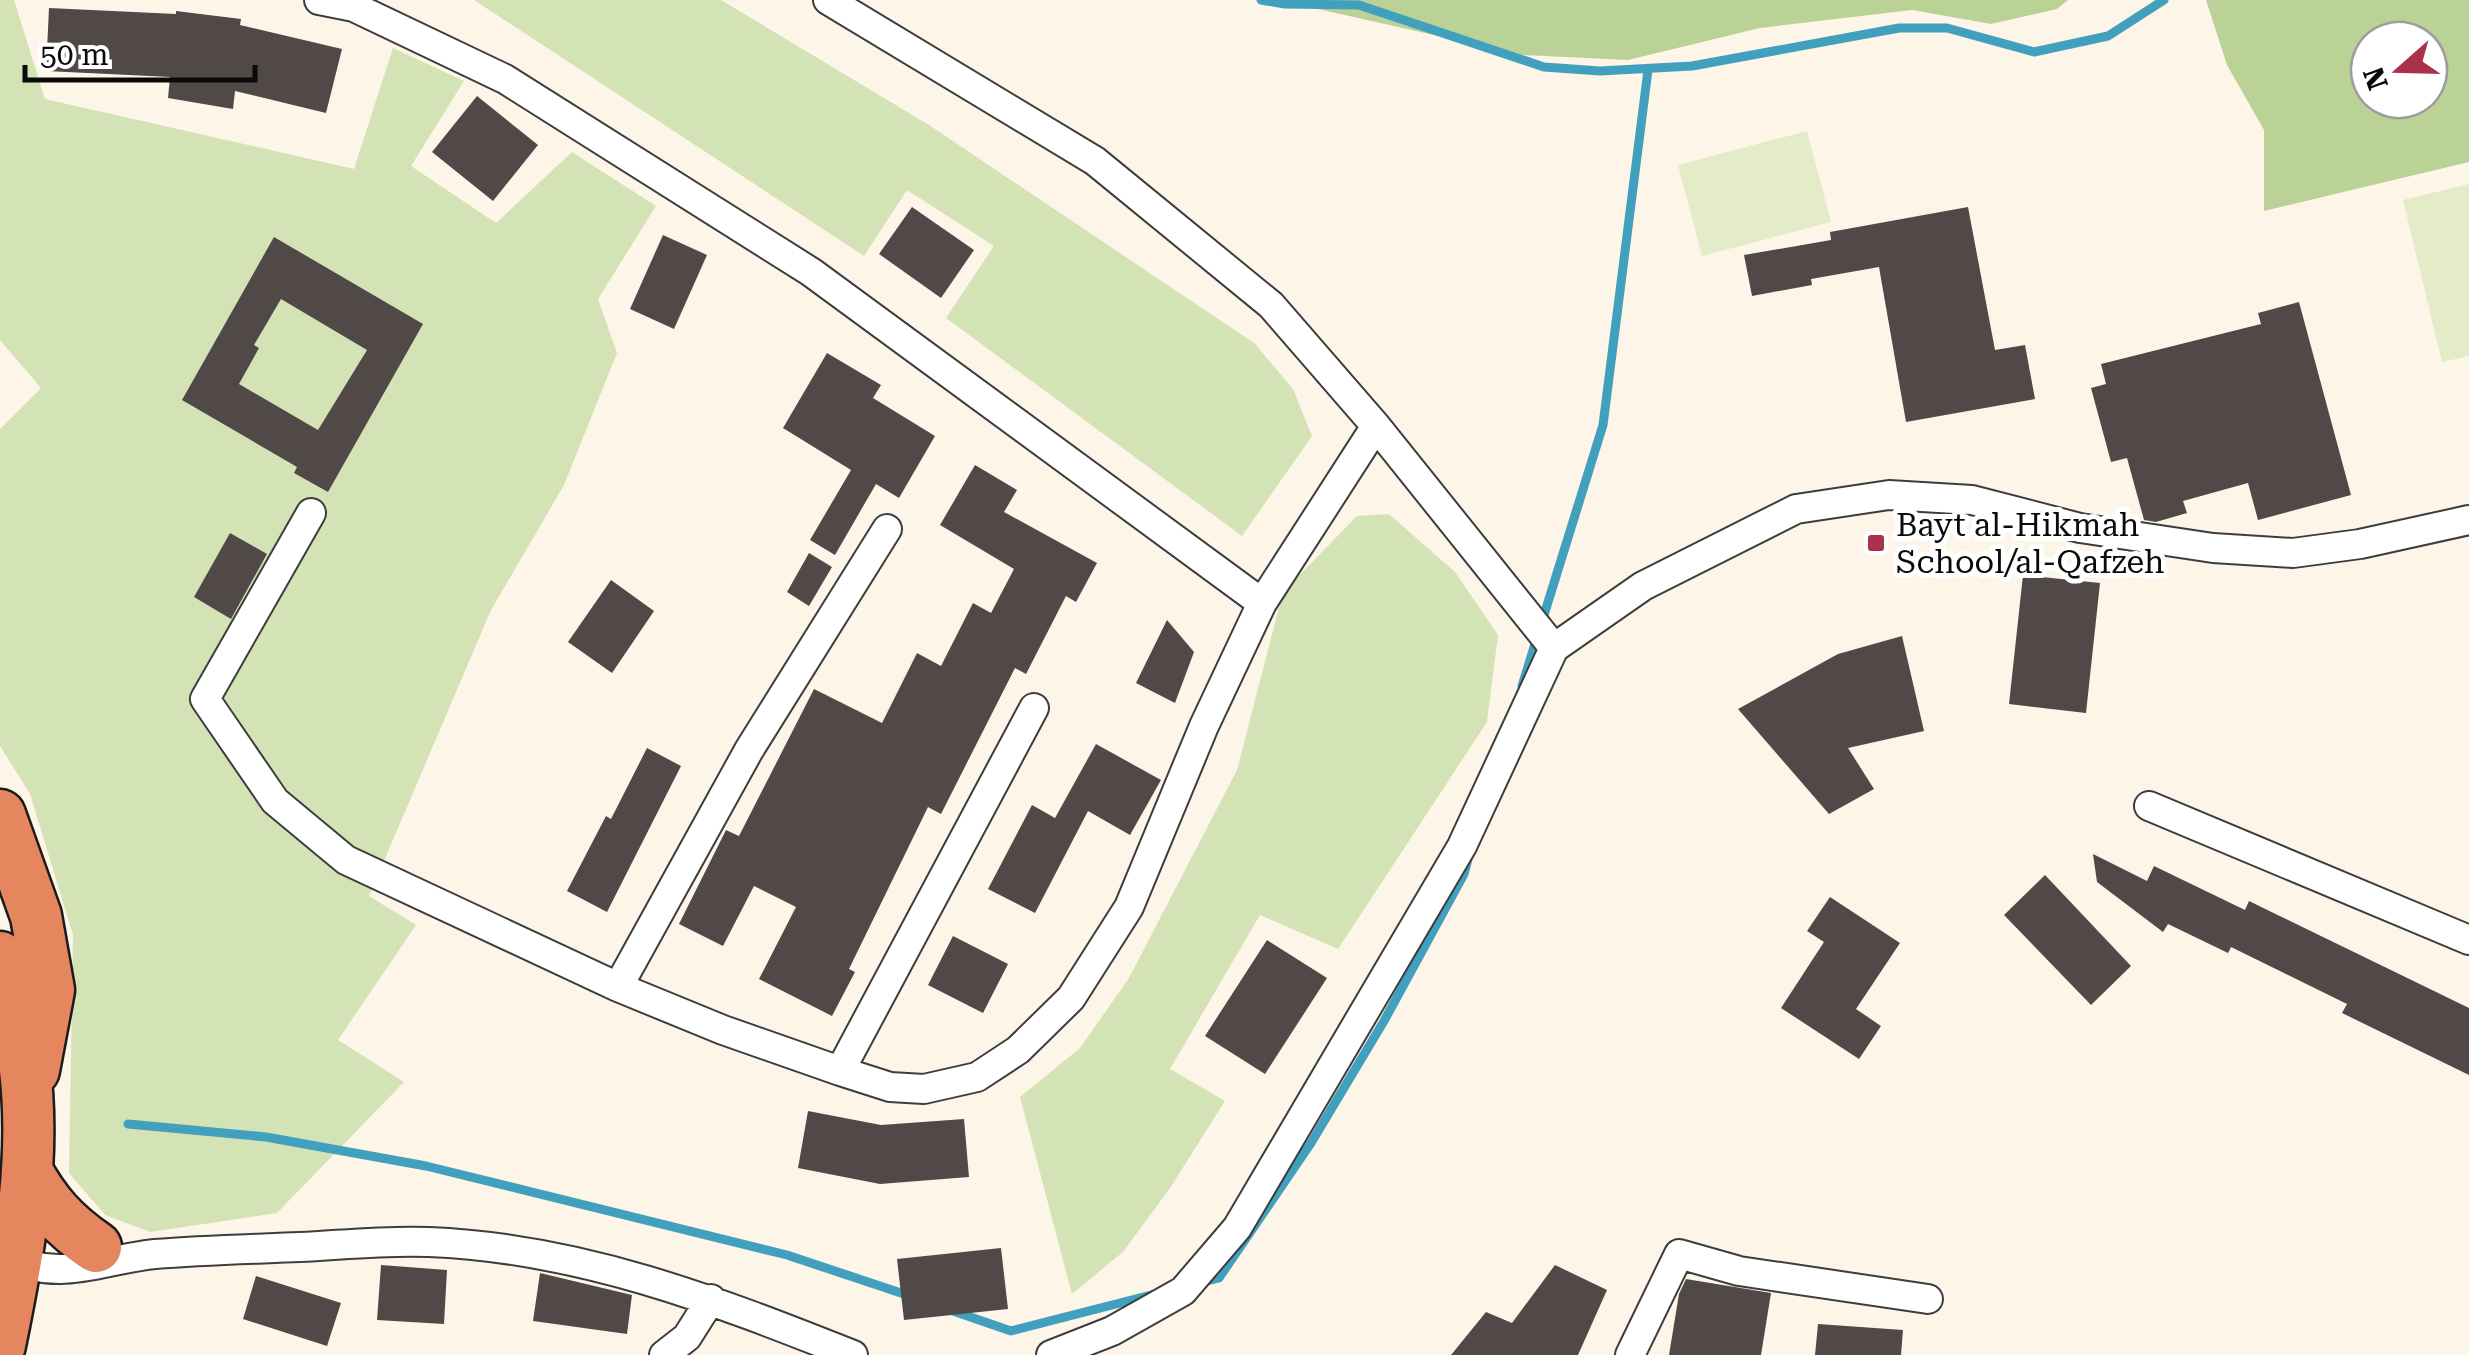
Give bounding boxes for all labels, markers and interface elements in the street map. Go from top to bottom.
scale bar [25,20,255,82]
north arrow [2349,20,2449,120]
text: 50 m [40,37,109,72]
text: N [2357,63,2395,94]
place label: Bayt al-Hikmah School/al-Qafzeh [1896,506,2164,581]
marker: Bayt al-Hikmah School/al-Qafzeh [1865,532,1887,554]

